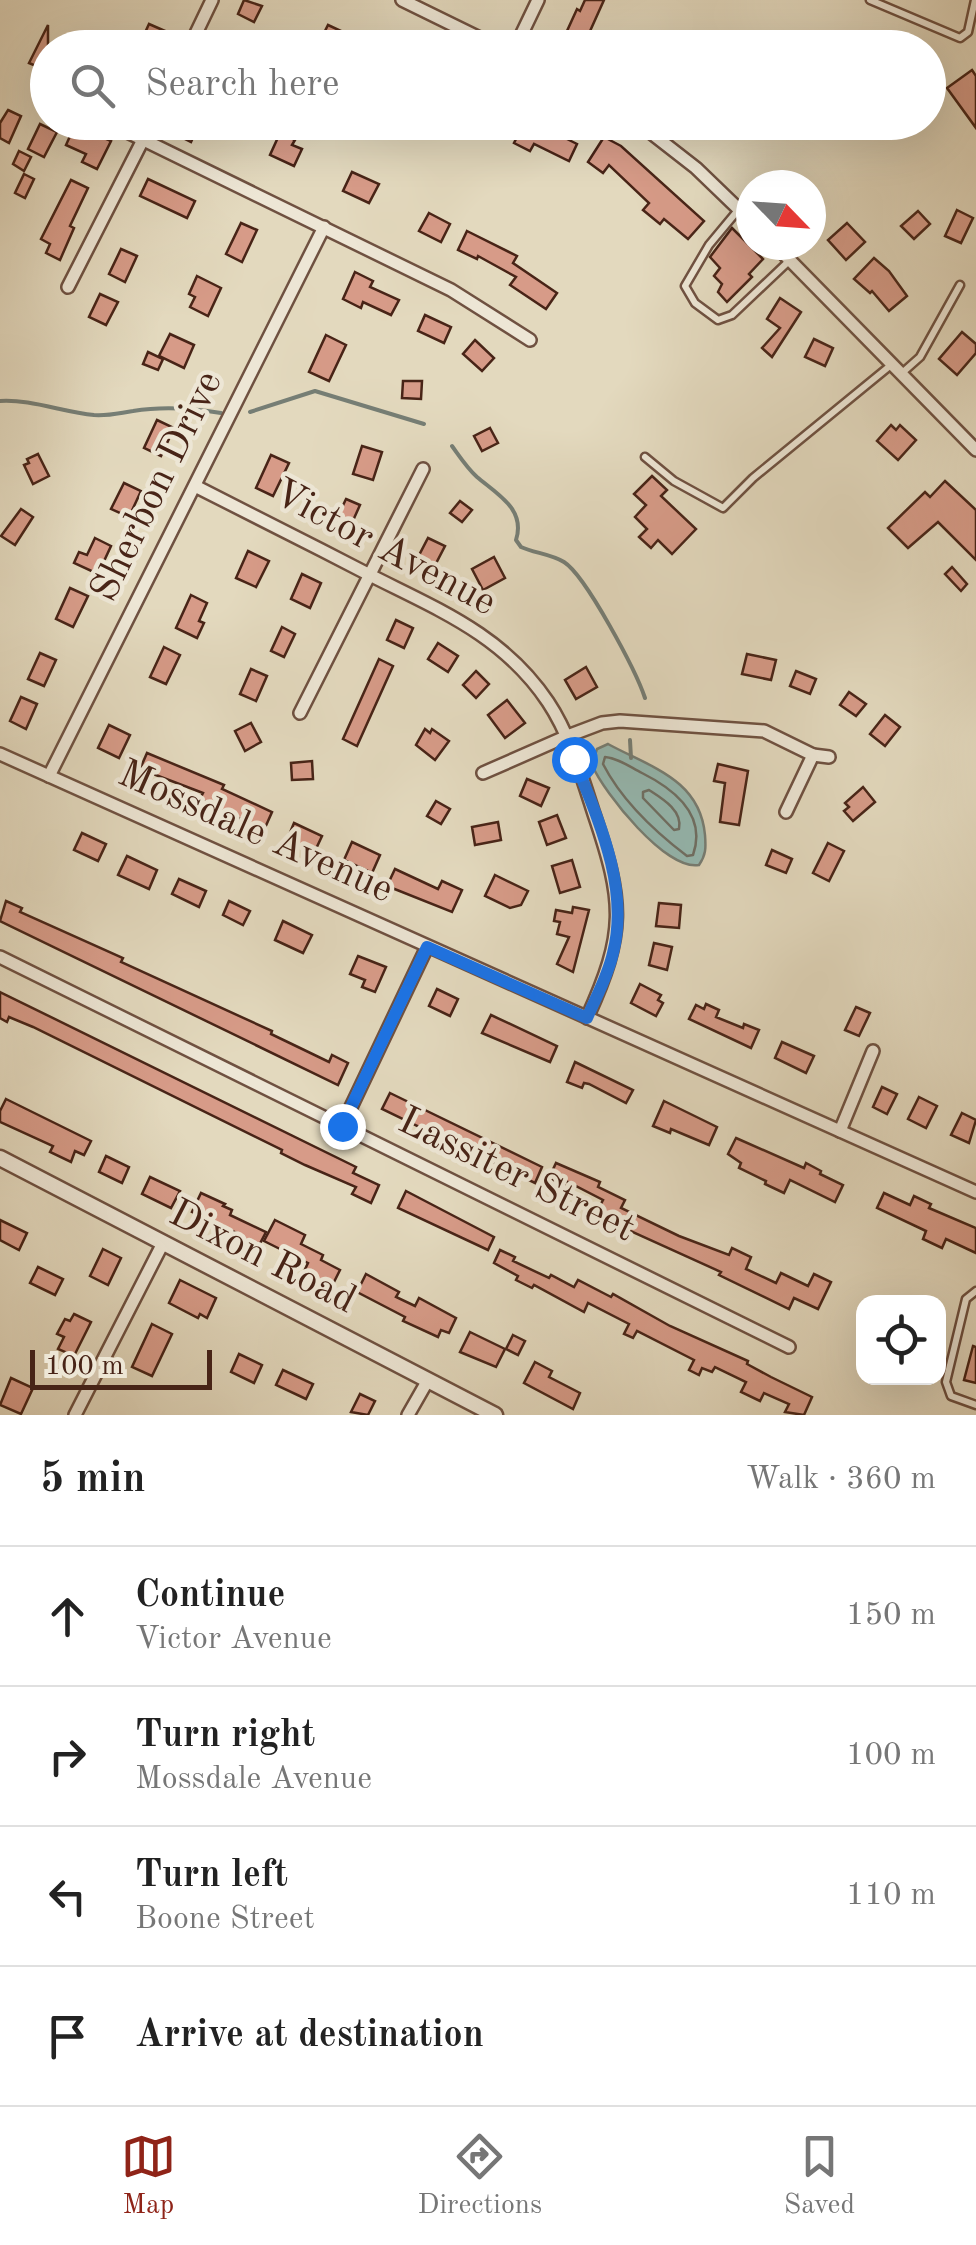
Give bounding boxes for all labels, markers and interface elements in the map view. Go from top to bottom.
search box [30,30,946,140]
icon: search [65,58,120,113]
text: Search here [145,66,340,104]
north arrow [736,170,826,260]
street label: Sherbon Drive [85,366,231,608]
street label: Victor Avenue [266,474,502,624]
route start [552,737,598,783]
street label: Mossdale Avenue [112,754,398,912]
street label: Lassiter Street [391,1101,641,1251]
route end [320,1104,366,1150]
street label: Dixon Road [162,1194,362,1322]
map controls [856,1295,946,1385]
button: locate [856,1295,946,1385]
scale bar [30,1345,212,1390]
text: 100 m [45,1353,124,1381]
text: 5 min [40,1459,146,1501]
text: Walk · 360 m [746,1464,936,1496]
text: Continue [135,1577,285,1615]
icon: ahead [40,1589,95,1644]
text: 150 m [846,1600,936,1632]
text: Victor Avenue [135,1624,332,1656]
text: Turn right [135,1717,315,1755]
icon: right [40,1729,95,1784]
text: 100 m [846,1740,936,1772]
text: Mossdale Avenue [135,1764,372,1796]
text: Turn left [135,1857,288,1895]
icon: left [40,1869,95,1924]
text: 110 m [846,1880,936,1912]
text: Boone Street [135,1904,315,1936]
icon: arrive [40,2009,95,2064]
text: Arrive at destination [135,2017,484,2055]
tab: Map [121,2129,176,2224]
tab: Directions [418,2129,542,2224]
tab: Saved [784,2129,855,2224]

